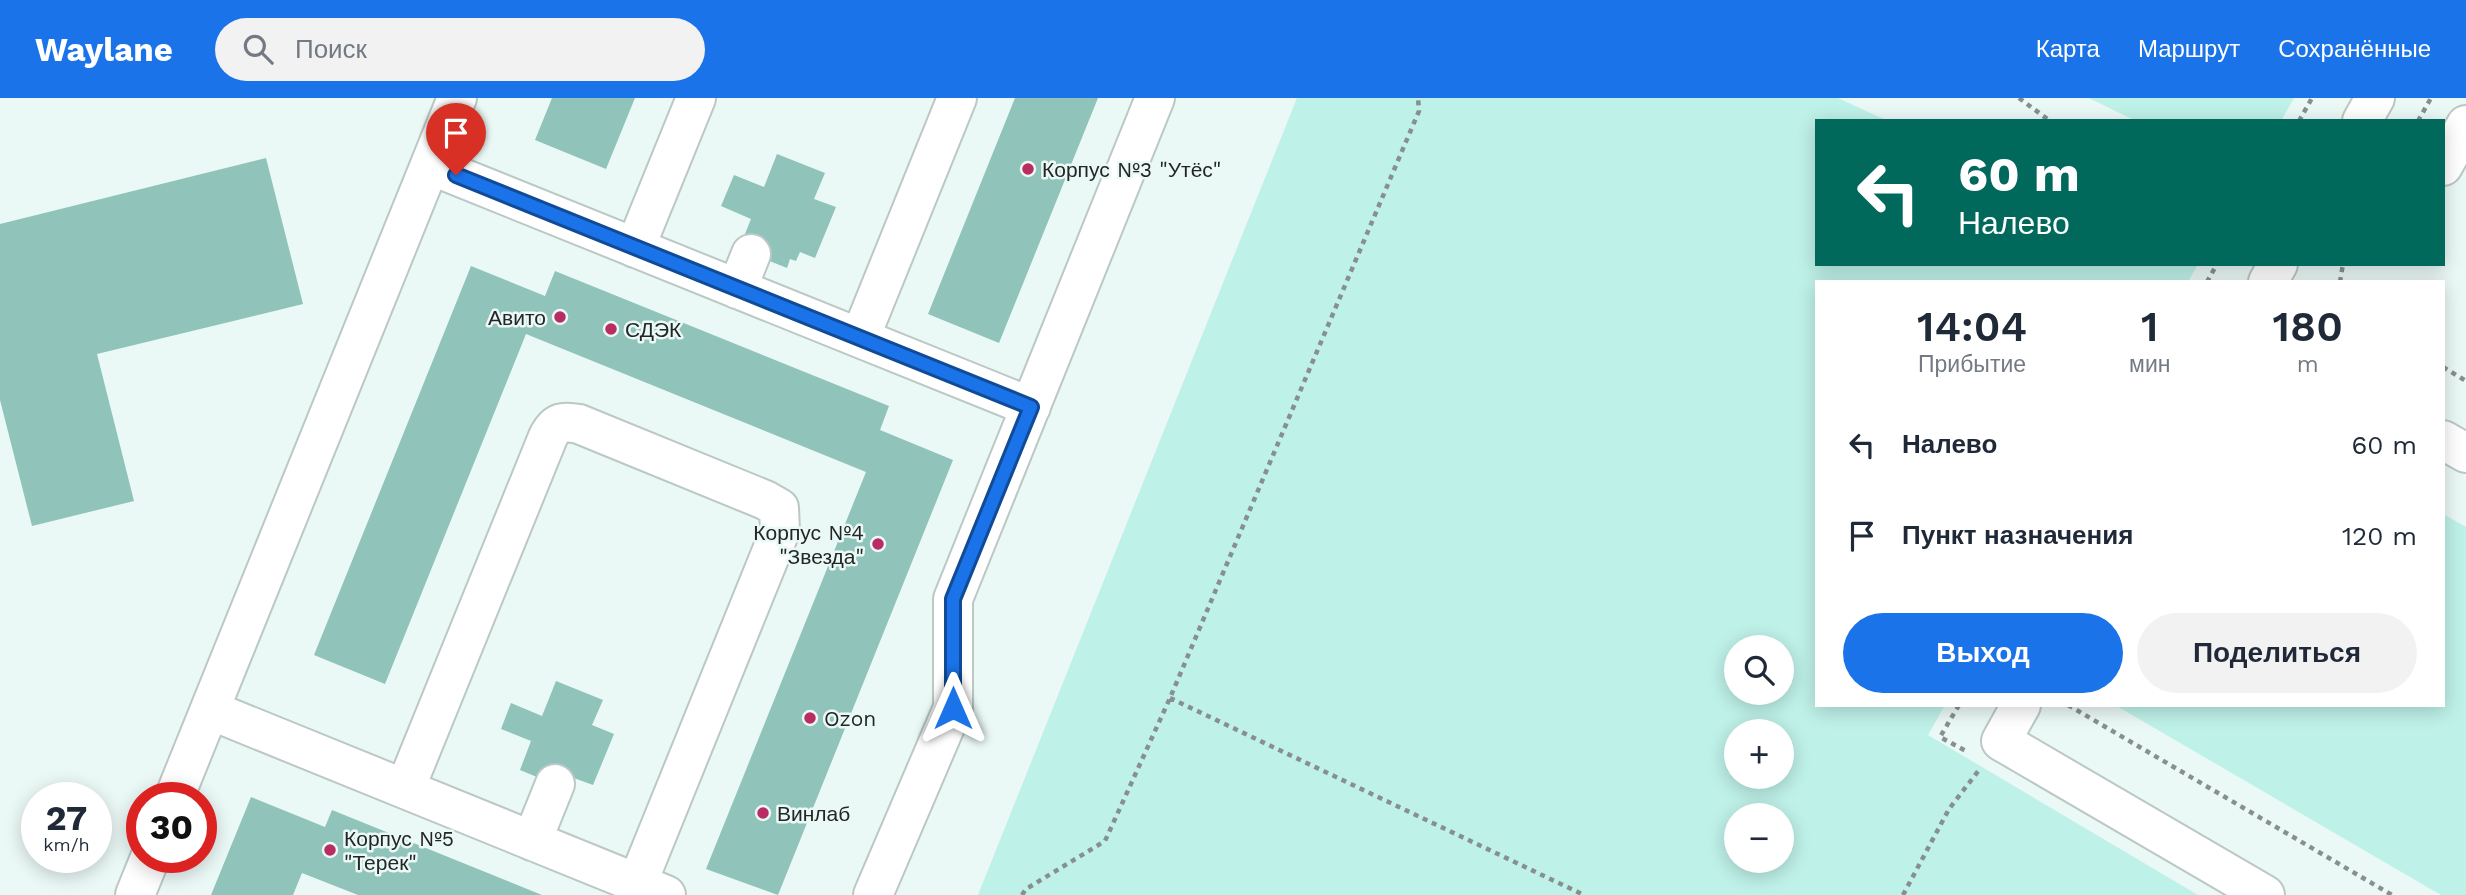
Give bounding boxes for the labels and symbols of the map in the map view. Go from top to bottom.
pin [426,103,486,175]
place label: Корпус №3 "Утёс" [1042,157,1221,182]
marker: Корпус №3 "Утёс" [1020,161,1036,177]
place label: Авито [488,305,546,330]
marker: Авито [552,309,568,325]
place label: СДЭК [625,317,682,342]
marker: СДЭК [603,321,619,337]
place label: Корпус №4 "Звезда" [753,520,864,569]
marker: Корпус №4 "Звезда" [870,536,886,552]
position arrow [916,671,990,745]
place label: Ozon [824,706,876,731]
marker: Ozon [802,710,818,726]
speed limit sign: 30 [126,782,217,873]
place label: Винлаб [777,801,850,826]
marker: Винлаб [755,805,771,821]
place label: Корпус №5 "Терек" [344,826,454,875]
marker: Корпус №5 "Терек" [322,842,338,858]

